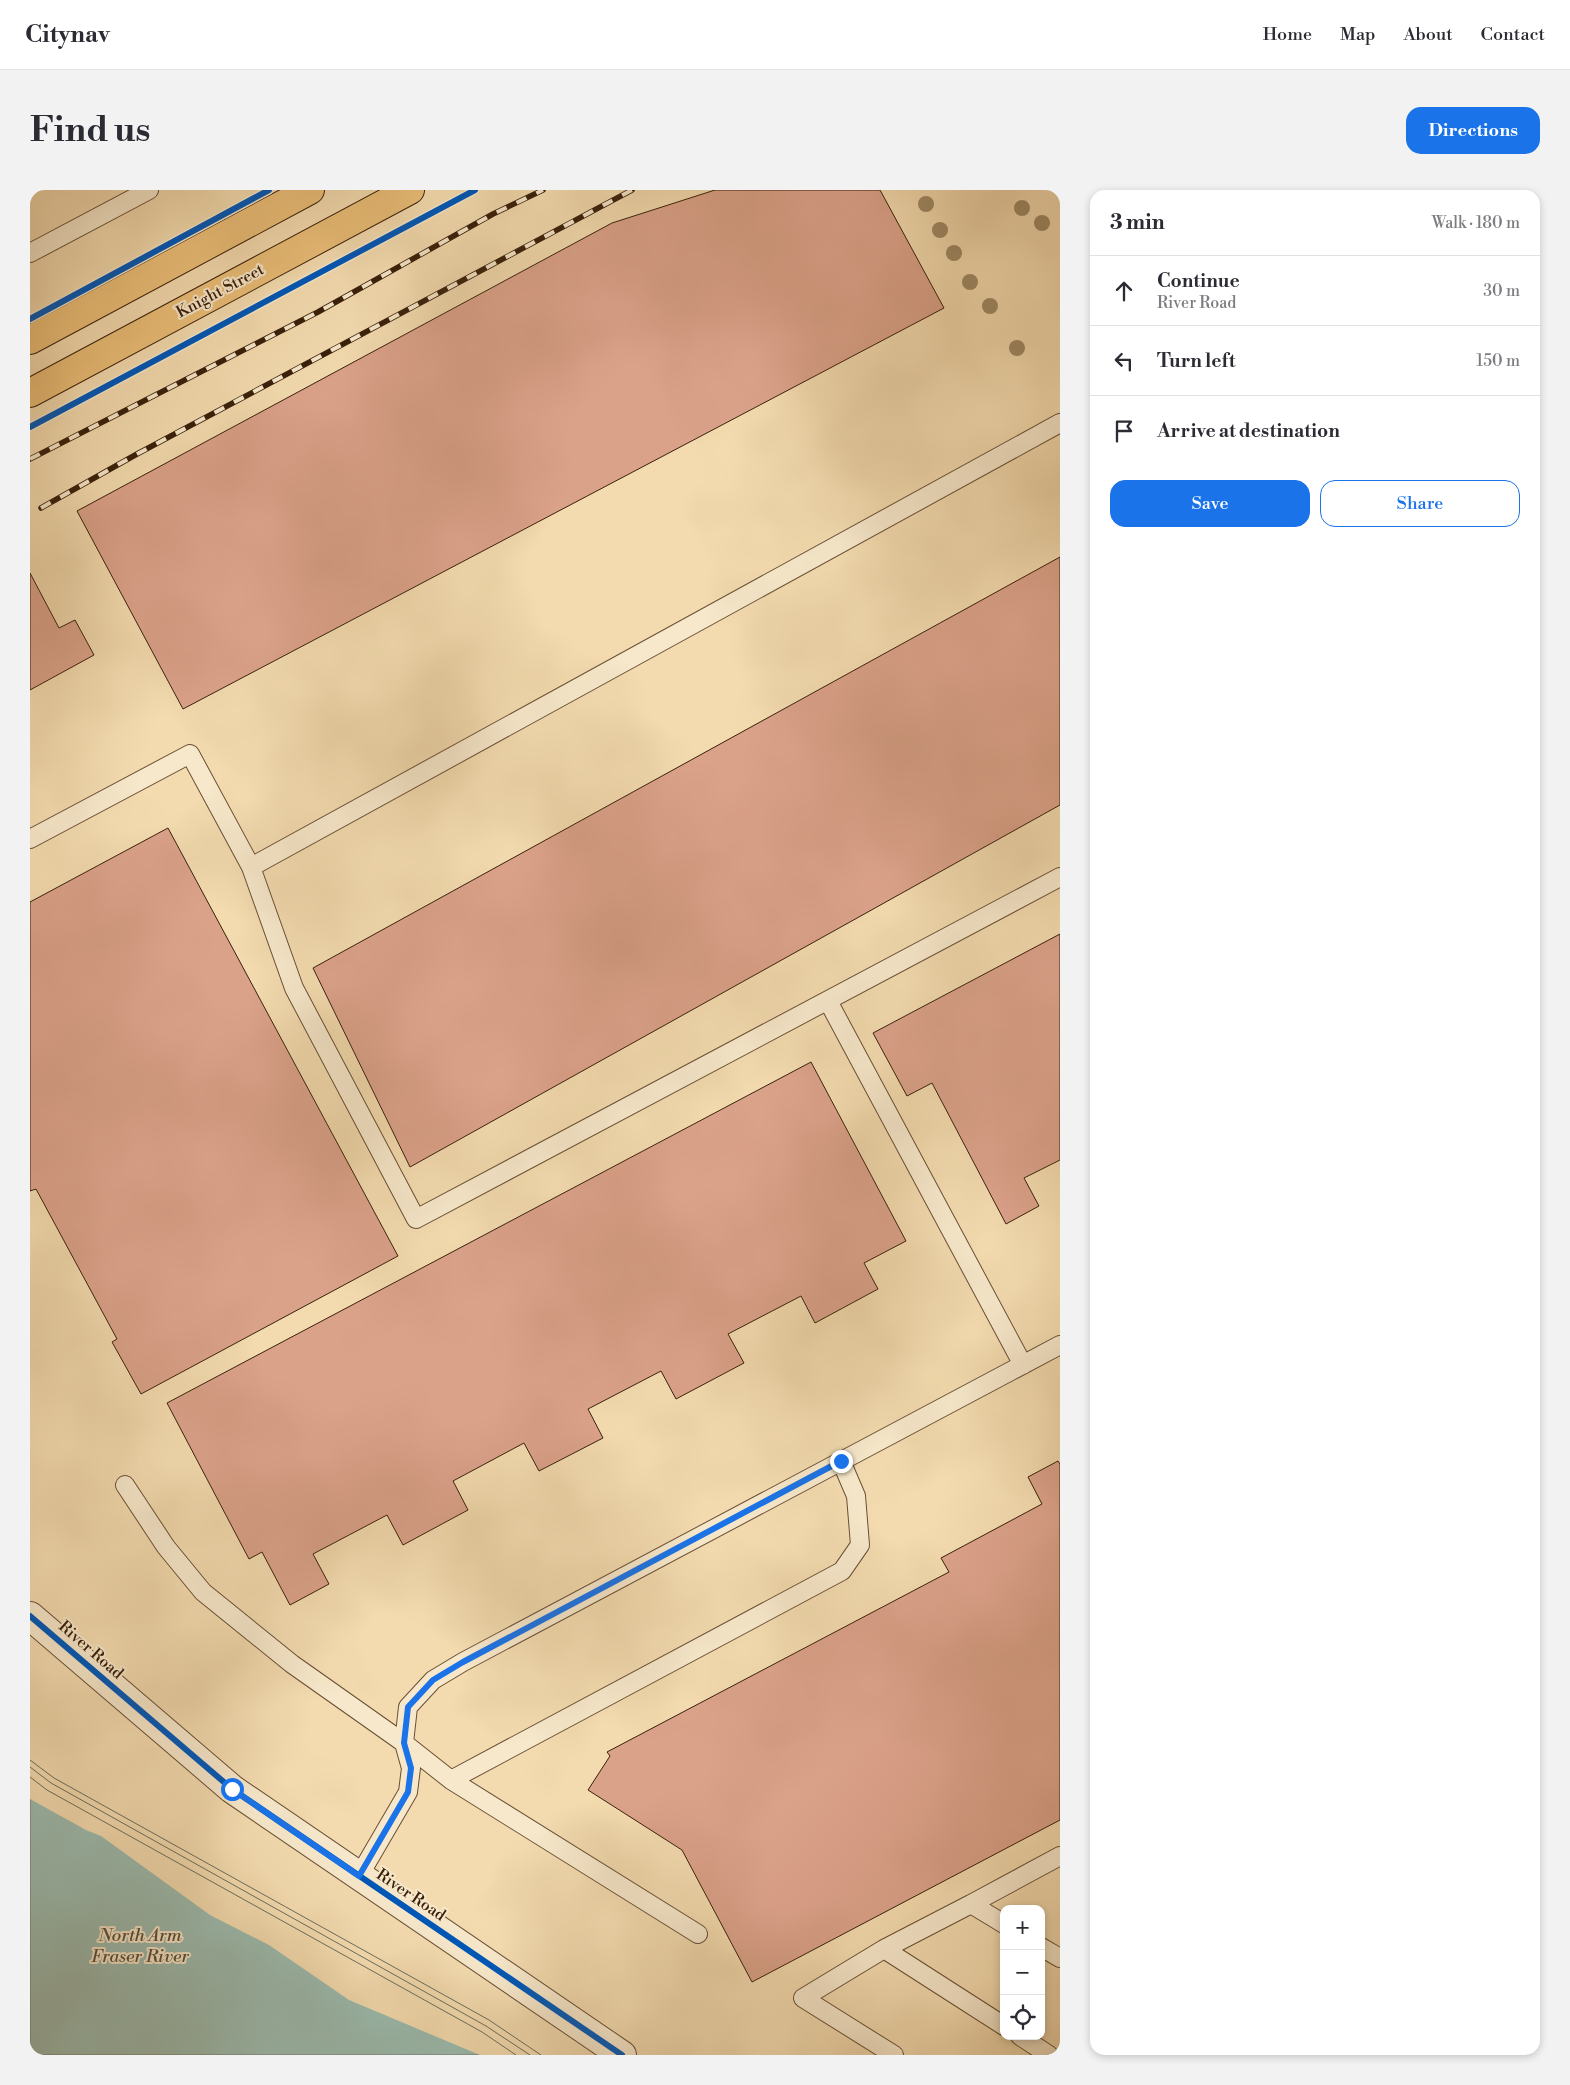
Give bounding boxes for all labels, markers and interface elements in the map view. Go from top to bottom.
text: Citynav [25,20,110,50]
text: Home [1263,23,1312,46]
text: Map [1340,23,1376,46]
text: About [1404,23,1453,46]
text: Contact [1481,23,1545,46]
button: Directions [1406,107,1540,154]
text: Find us [30,109,150,152]
text: 3 min [1110,210,1165,236]
text: Walk · 180 m [1432,213,1520,233]
street label: Knight Street [173,259,268,323]
text: Continue [1157,269,1240,293]
icon: ahead [1110,277,1138,305]
text: 30 m [1483,281,1520,301]
text: River Road [1157,293,1236,313]
icon: left [1110,347,1138,375]
text: Turn left [1157,349,1236,373]
text: 150 m [1476,351,1520,371]
icon: arrive [1110,417,1138,445]
text: Arrive at destination [1157,419,1340,443]
button: Save [1110,480,1310,527]
button: Share [1320,480,1520,527]
route end [830,1450,853,1473]
street label: River Road [54,1616,128,1684]
route start [221,1778,244,1801]
street label: River Road [372,1864,450,1926]
map controls [1000,1905,1045,2040]
button: + [1000,1905,1045,1950]
water label: North Arm Fraser River [91,1924,189,1968]
button: − [1000,1950,1045,1995]
button: locate [1000,1995,1045,2040]

